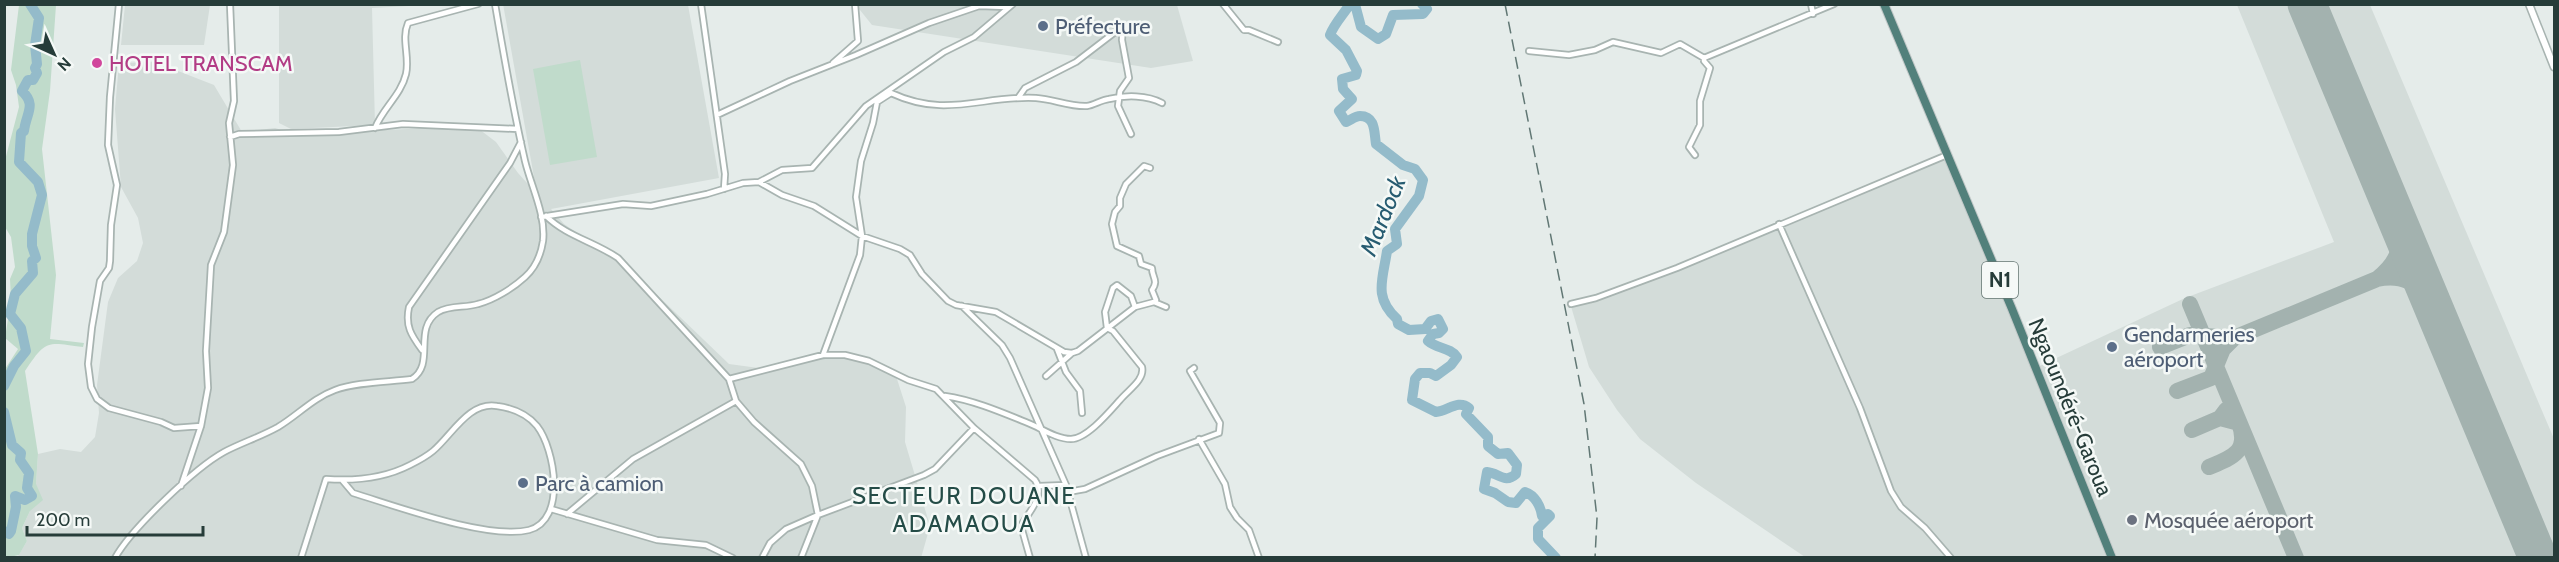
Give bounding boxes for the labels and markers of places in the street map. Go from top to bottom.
place label: Préfecture [1055,13,1151,40]
marker: Préfecture [1036,19,1050,33]
place label: HOTEL TRANSCAM [109,50,293,77]
marker: HOTEL TRANSCAM [90,56,104,70]
place label: Gendarmeries aéroport [2124,321,2255,373]
marker: Gendarmeries aéroport [2105,340,2119,354]
place label: Parc à camion [535,470,664,497]
marker: Parc à camion [516,476,530,490]
place label: Mosquée aéroport [2144,507,2314,534]
marker: Mosquée aéroport [2125,513,2139,527]

